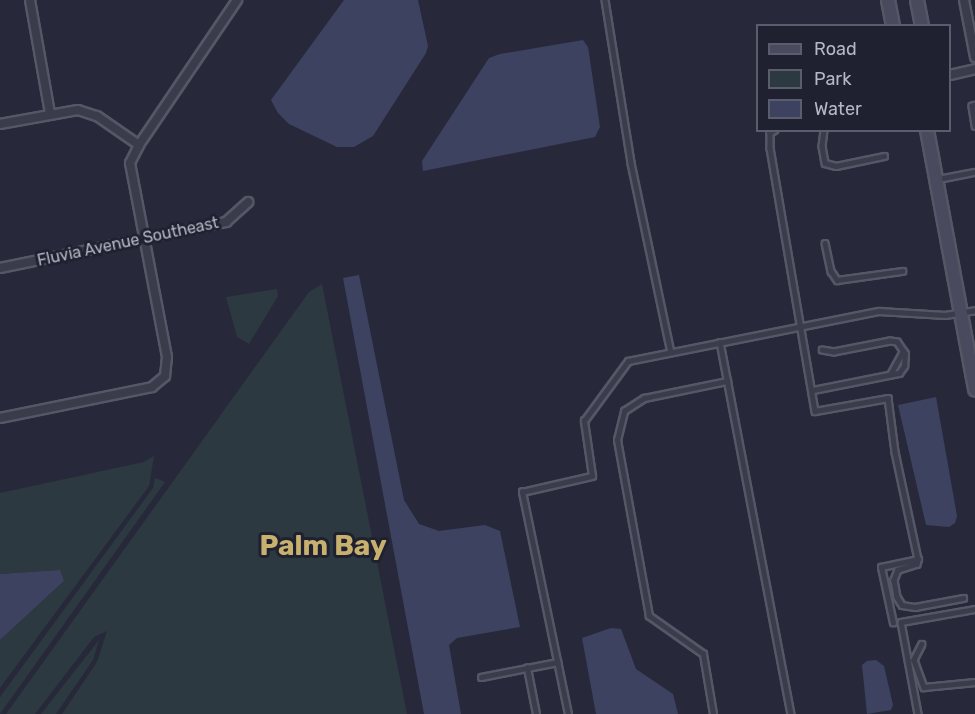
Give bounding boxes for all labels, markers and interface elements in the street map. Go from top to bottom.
legend [756,24,951,132]
text: Road [814,38,857,60]
text: Park [814,68,851,90]
text: Water [814,98,862,120]
street label: Fluvia Avenue Southeast [35,213,221,271]
district label: Palm Bay [259,529,387,563]

